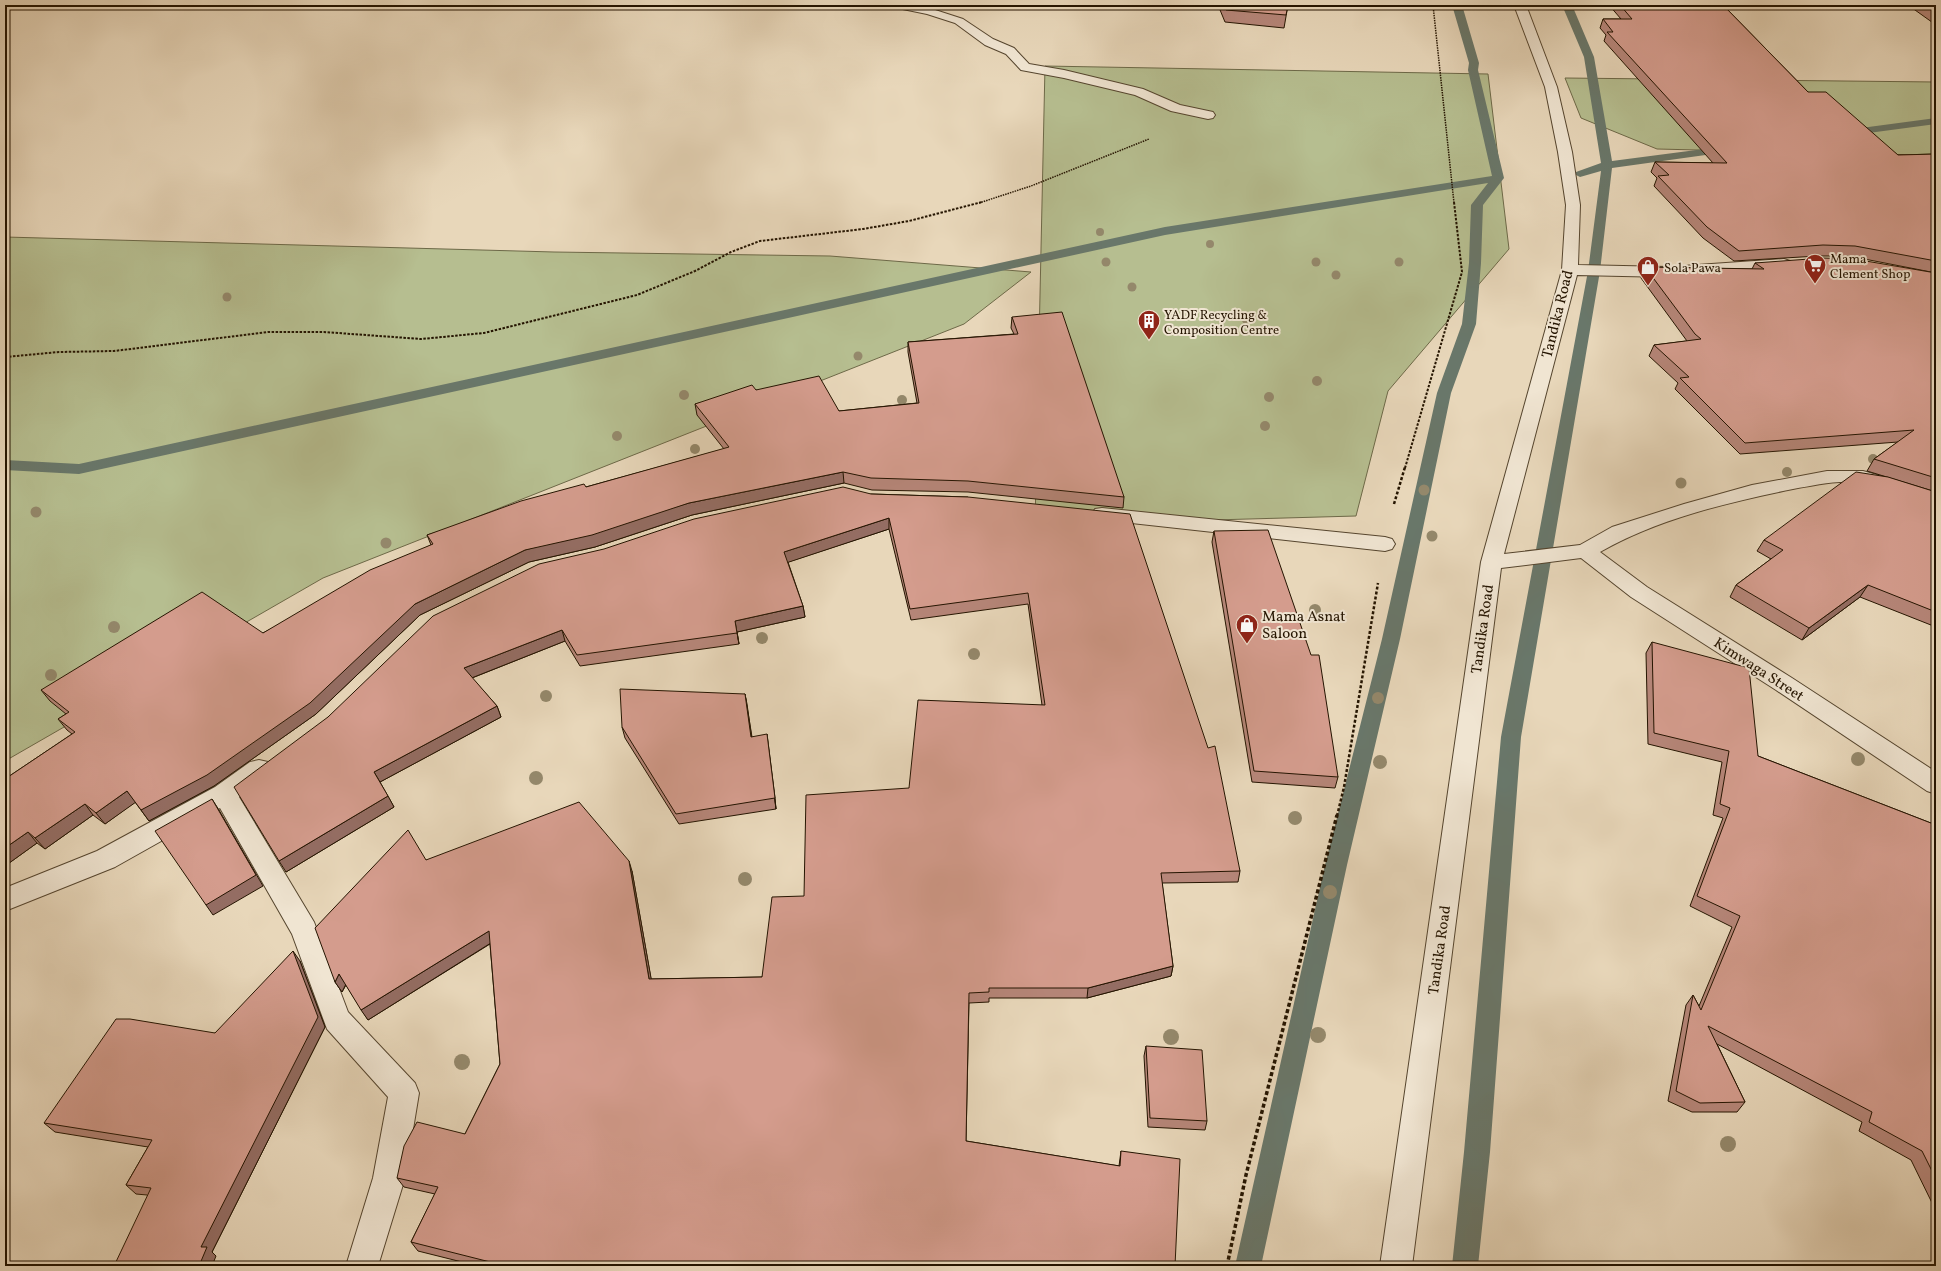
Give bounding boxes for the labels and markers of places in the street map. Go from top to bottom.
place label: Mama Clement Shop [1830,251,1910,284]
supermarket icon: Mama Clement Shop [1802,252,1828,285]
shop icon: Sola Pawa [1635,254,1661,287]
place label: Sola Pawa [1664,260,1721,278]
place label: YADF Recycling & Composition Centre [1164,307,1279,340]
building icon: YADF Recycling & Composition Centre [1136,308,1162,341]
place label: Mama Asnat Saloon [1262,607,1346,645]
shop icon: Mama Asnat Saloon [1234,612,1260,645]

